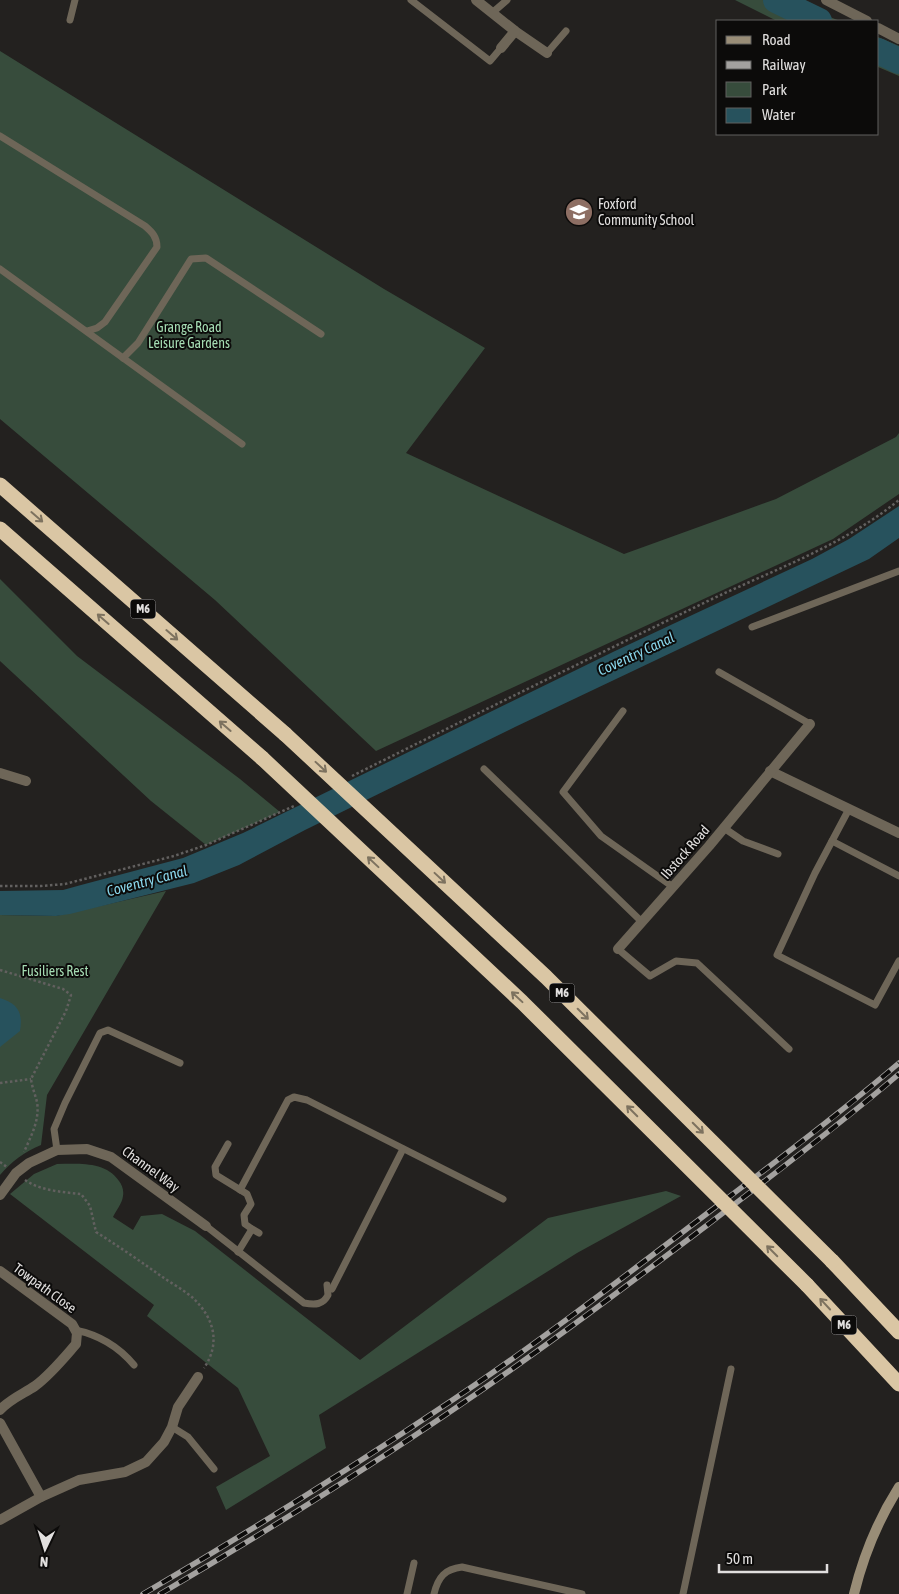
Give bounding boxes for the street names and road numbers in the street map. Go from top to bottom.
road number: M6 [130,600,156,618]
street label: Ibstock Road [657,822,713,882]
road number: M6 [550,984,574,1002]
street label: Channel Way [119,1143,183,1195]
street label: Towpath Close [10,1260,80,1316]
road number: M6 [832,1316,856,1334]

